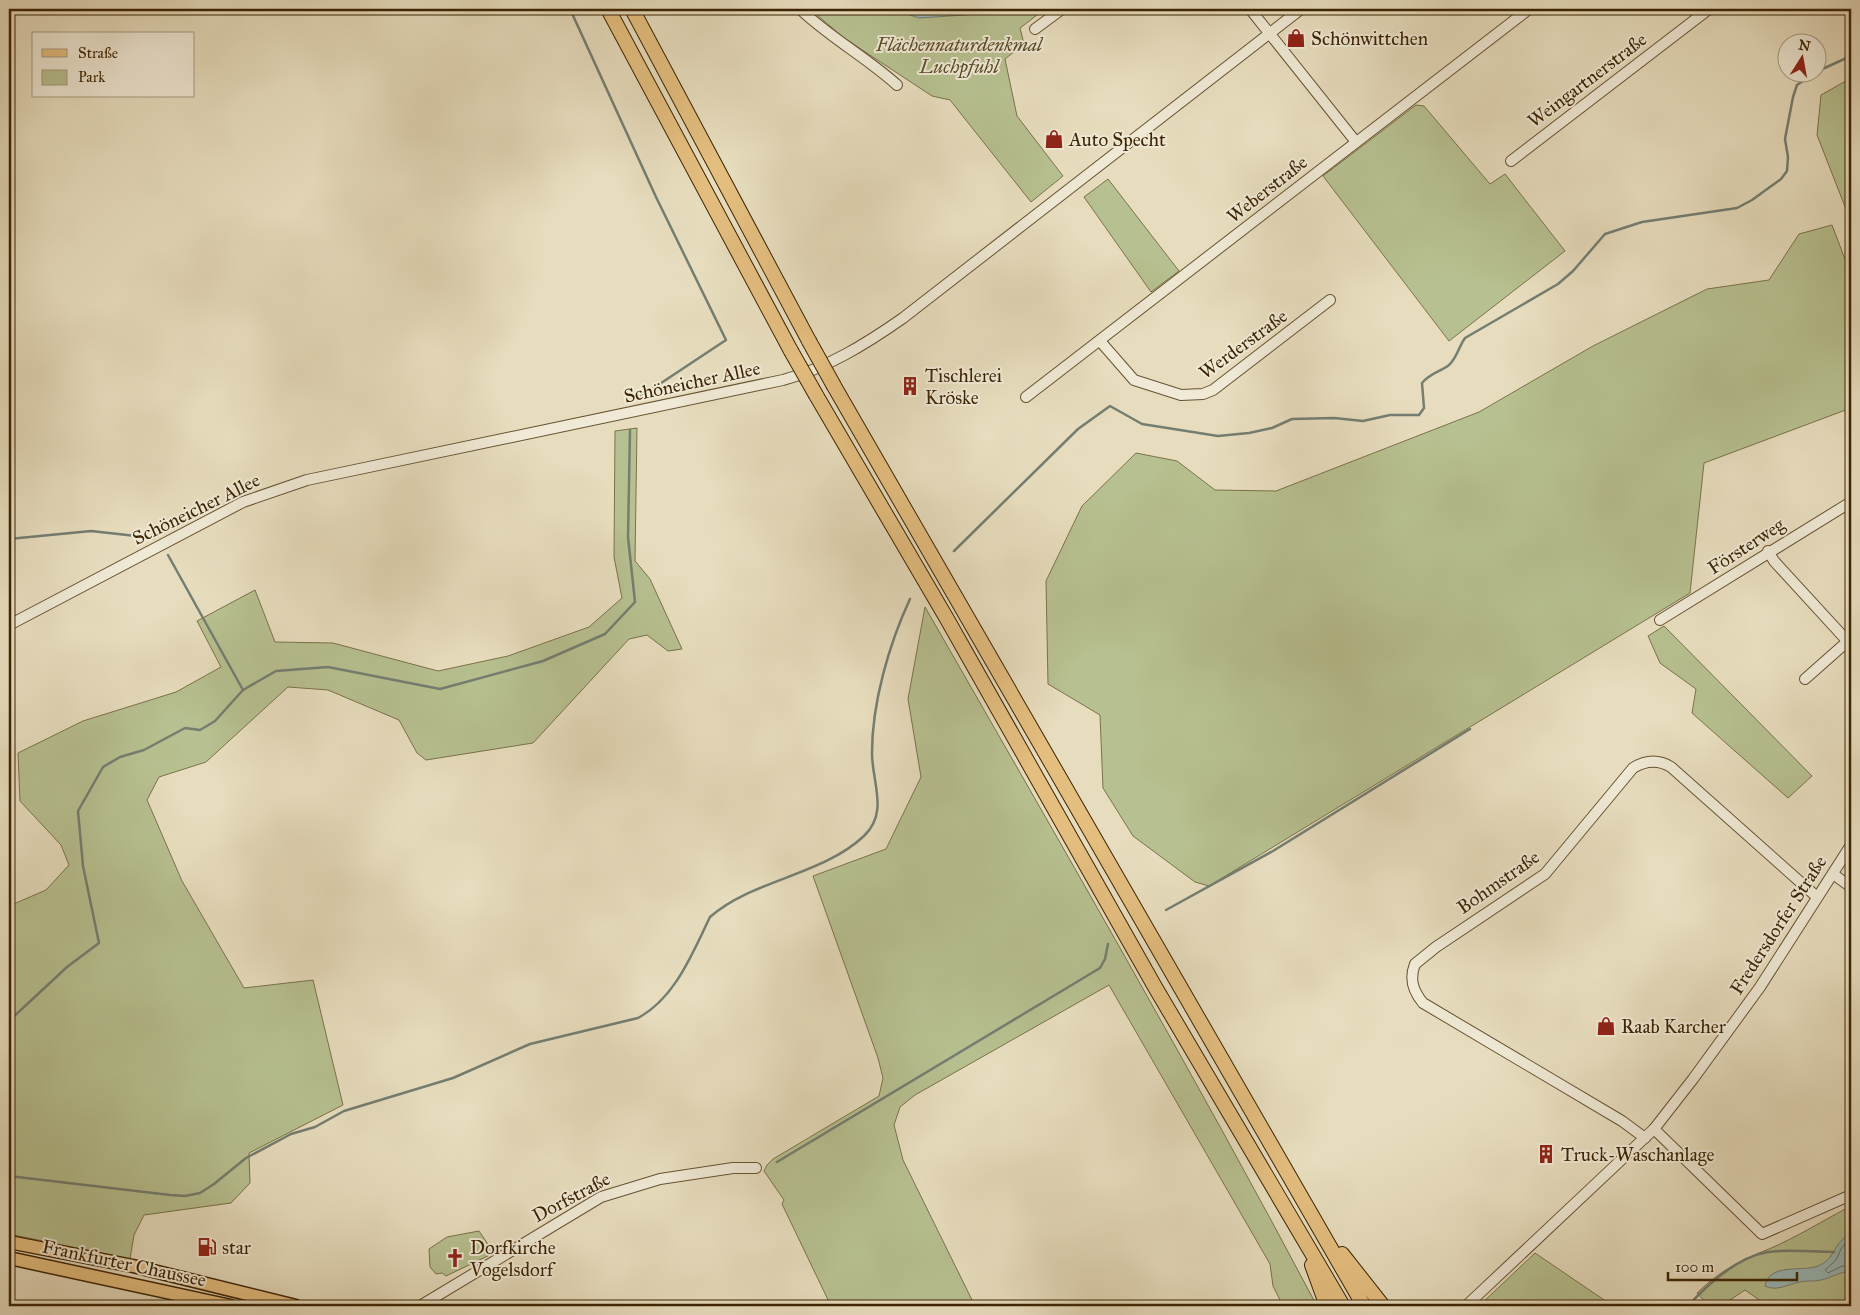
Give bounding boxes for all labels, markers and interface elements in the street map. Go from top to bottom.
shop icon: Schönwittchen [1285,27,1307,49]
place label: Schönwittchen [1311,27,1428,50]
street label: Weingartnerstraße [1523,28,1652,133]
legend [32,32,195,98]
north arrow [1778,32,1828,82]
park label: Flächennaturdenkmal Luchpfuhl [875,33,1044,79]
text: N [1797,36,1812,55]
text: Straße [78,44,118,62]
text: Park [78,68,105,86]
shop icon: Auto Specht [1043,128,1065,150]
place label: Auto Specht [1068,128,1166,151]
street label: Weberstraße [1222,150,1312,228]
street label: Werderstraße [1194,304,1292,384]
street label: Schöneicher Allee [622,356,762,408]
place label: Tischlerei Kröske [925,364,1002,409]
building icon: Tischlerei Kröske [899,375,921,397]
street label: Schöneicher Allee [128,468,264,550]
street label: Försterweg [1703,513,1789,580]
street label: Bohmstraße [1452,845,1544,919]
street label: Fredersdorfer Straße [1725,851,1831,999]
shop icon: Raab Karcher [1595,1015,1617,1037]
place label: Raab Karcher [1621,1015,1727,1038]
building icon: Truck-Waschanlage [1535,1143,1557,1165]
place label: Truck-Waschanlage [1561,1143,1715,1167]
street label: Dorfstraße [528,1167,614,1227]
street label: Frankfurter Chaussee [40,1234,208,1292]
fuel station icon: star [196,1236,218,1258]
place label: star [222,1236,252,1259]
place label: Dorfkirche Vogelsdorf [469,1236,556,1282]
church icon: Dorfkirche Vogelsdorf [444,1247,466,1269]
scale bar [1668,1250,1796,1282]
text: 100 m [1675,1258,1715,1276]

